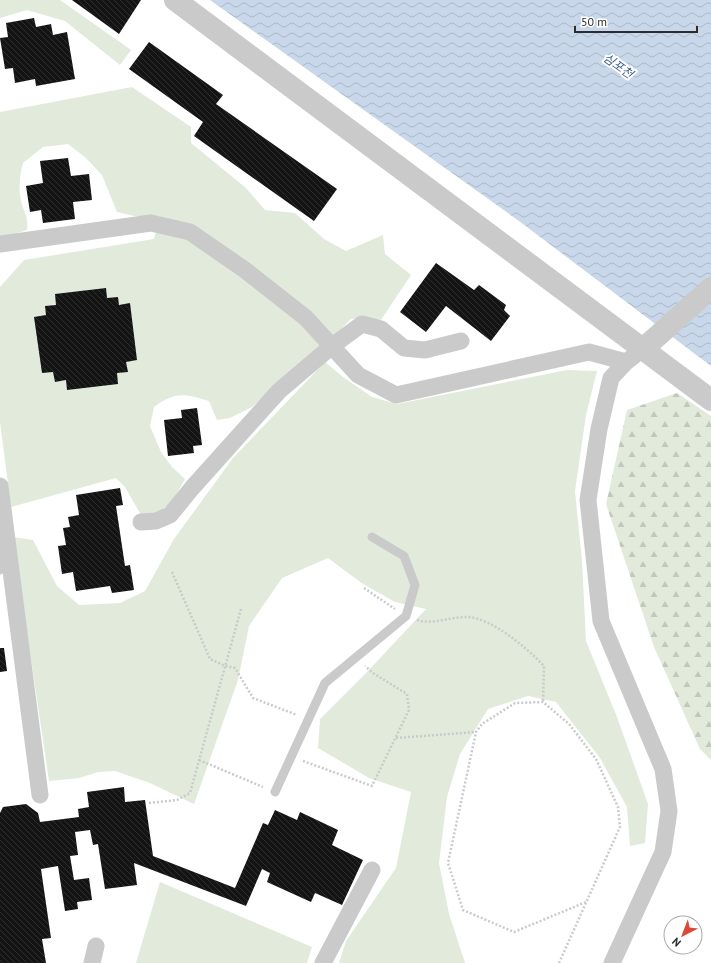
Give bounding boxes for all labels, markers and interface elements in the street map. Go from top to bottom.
scale bar [575,8,697,34]
text: 50 m [581,14,607,29]
water label: 심포천 [600,50,638,82]
north arrow [663,915,703,955]
text: N [669,935,684,950]

